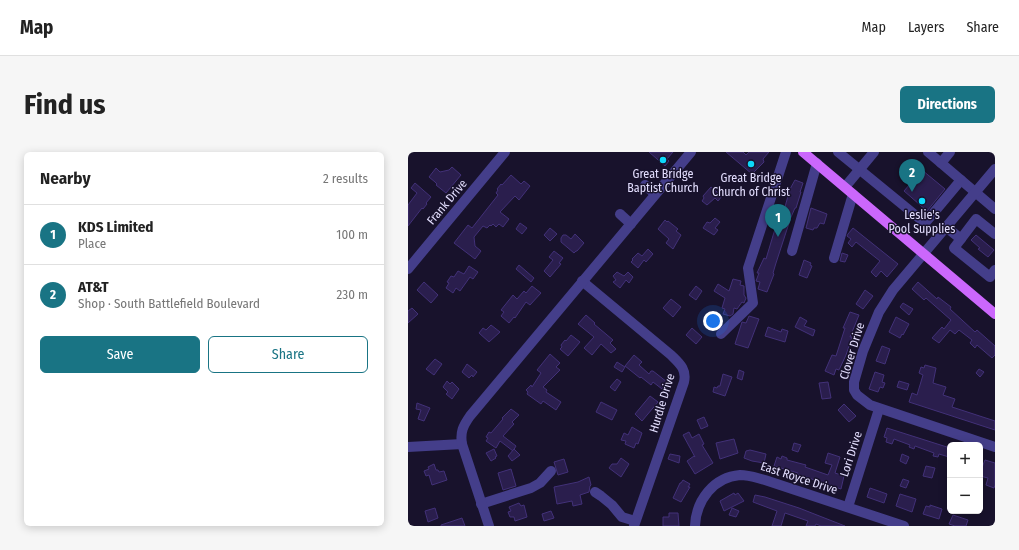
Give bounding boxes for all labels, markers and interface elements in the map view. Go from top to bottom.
text: Map [20,16,53,39]
text: Map [862,19,886,36]
text: Layers [908,19,944,36]
text: Share [966,19,999,36]
button: Directions [900,86,995,123]
text: Find us [24,88,106,121]
marker: Great Bridge Baptist Church [658,155,668,165]
marker: Great Bridge Church of Christ [746,159,756,169]
pin: 2 [899,159,925,192]
place label: Great Bridge Baptist Church [627,167,699,195]
text: Nearby [40,168,91,189]
text: 2 results [323,171,368,186]
place label: Great Bridge Church of Christ [712,171,790,199]
street label: Frank Drive [424,177,470,227]
marker: Leslie's Pool Supplies [917,196,927,206]
pin: 1 [765,204,791,237]
place label: Leslie's Pool Supplies [889,208,955,236]
text: KDS Limited [78,218,154,236]
text: 1 [50,227,56,242]
text: 100 m [336,227,368,242]
text: Place [78,236,106,251]
text: AT&T [78,278,109,296]
text: 2 [50,287,56,302]
text: 230 m [337,287,368,302]
text: Shop · South Battlefield Boulevard [78,296,260,311]
your location [703,311,723,331]
street label: Clover Drive [837,321,867,381]
button: Save [40,336,200,373]
button: Share [208,336,368,373]
street label: Hurdle Drive [646,372,678,434]
street label: Lori Drive [837,430,865,478]
map controls [947,442,983,514]
button: + [947,442,983,478]
street label: East Royce Drive [759,459,839,497]
button: − [947,478,983,514]

